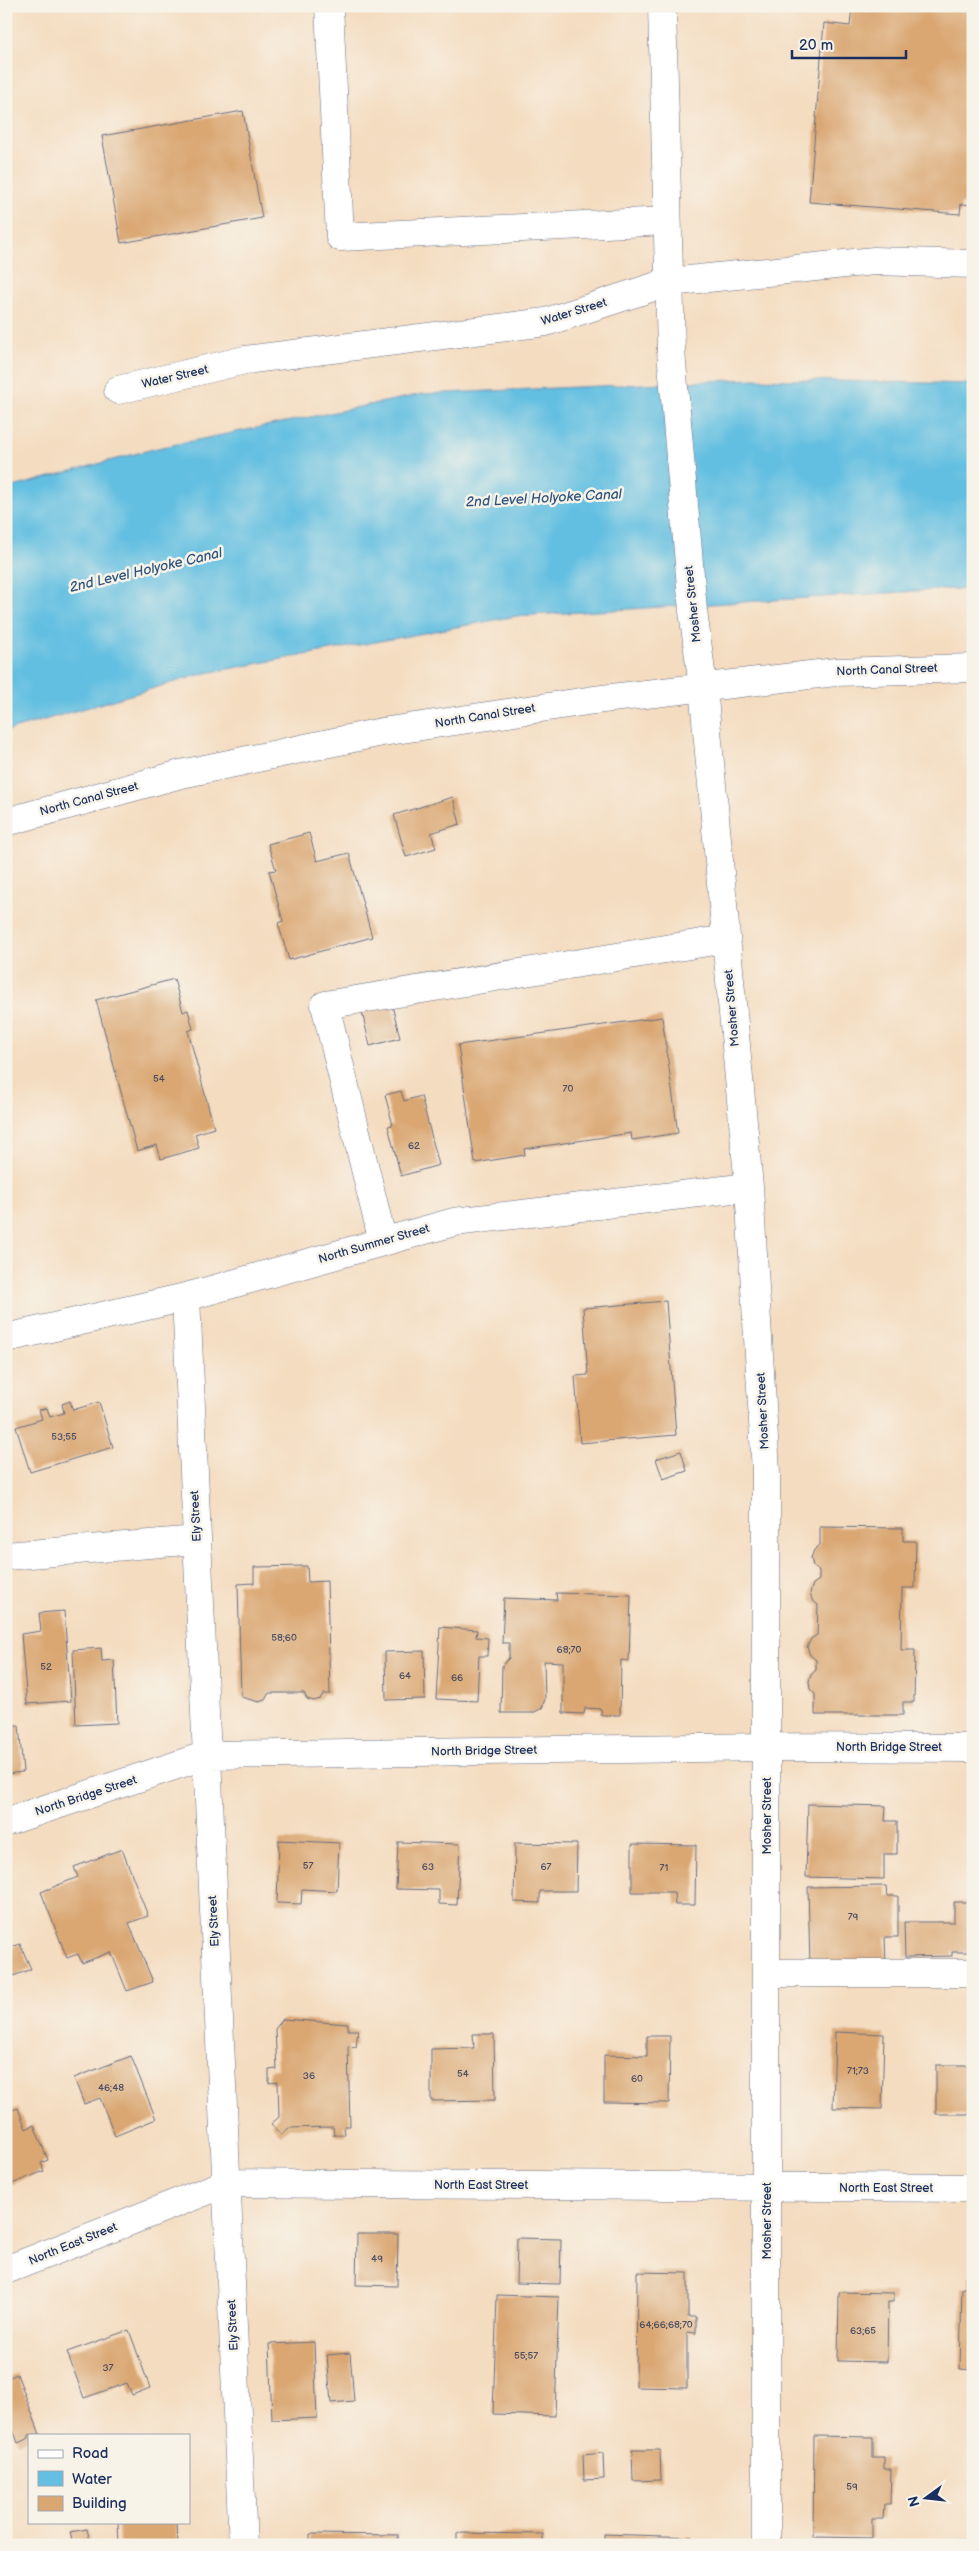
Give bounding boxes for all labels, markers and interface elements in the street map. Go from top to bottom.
scale bar [792,28,905,60]
text: 20 m [799,36,833,55]
street label: Water Street [539,295,609,329]
street label: Water Street [140,362,210,392]
water label: 2nd Level Holyoke Canal [466,485,623,511]
water label: 2nd Level Holyoke Canal [68,544,225,596]
street label: Mosher Street [681,565,704,643]
street label: North Canal Street [836,661,938,679]
street label: North Canal Street [434,701,537,731]
street label: North Canal Street [38,779,140,819]
street label: Mosher Street [721,969,743,1047]
house number: 54 [153,1073,165,1085]
house number: 70 [563,1083,574,1095]
house number: 62 [408,1140,420,1152]
street label: North Summer Street [317,1221,432,1267]
street label: Mosher Street [753,1372,773,1450]
house number: 53;55 [51,1431,77,1443]
street label: Ely Street [187,1490,205,1542]
house number: 58;60 [271,1632,297,1644]
house number: 68;70 [557,1644,582,1656]
house number: 52 [40,1661,52,1673]
house number: 64 [399,1670,411,1682]
house number: 66 [451,1672,463,1684]
street label: North Bridge Street [836,1740,942,1755]
street label: North Bridge Street [431,1743,537,1759]
street label: North Bridge Street [33,1772,139,1820]
street label: Mosher Street [760,1777,775,1855]
house number: 57 [303,1860,313,1872]
house number: 63 [422,1861,434,1873]
house number: 67 [540,1861,552,1873]
house number: 71 [660,1862,669,1874]
street label: Ely Street [205,1895,223,1947]
house number: 79 [848,1911,859,1923]
house number: 71;73 [847,2065,869,2077]
house number: 54 [457,2068,469,2080]
house number: 36 [303,2070,315,2082]
house number: 60 [631,2073,643,2085]
house number: 46;48 [98,2082,124,2094]
street label: North East Street [434,2178,528,2193]
street label: North East Street [839,2181,933,2196]
street label: Mosher Street [760,2182,775,2260]
street label: North East Street [27,2219,120,2269]
house number: 49 [371,2253,383,2265]
street label: Ely Street [224,2299,242,2351]
house number: 64;66;68;70 [639,2319,693,2331]
house number: 63;65 [850,2325,876,2337]
house number: 55;57 [514,2350,538,2362]
house number: 37 [102,2362,114,2374]
legend [28,2434,190,2524]
text: Road [72,2444,108,2463]
text: Water [72,2470,112,2489]
north arrow [902,2474,952,2524]
house number: 59 [846,2481,858,2493]
text: Building [72,2494,127,2513]
text: N [904,2494,923,2509]

